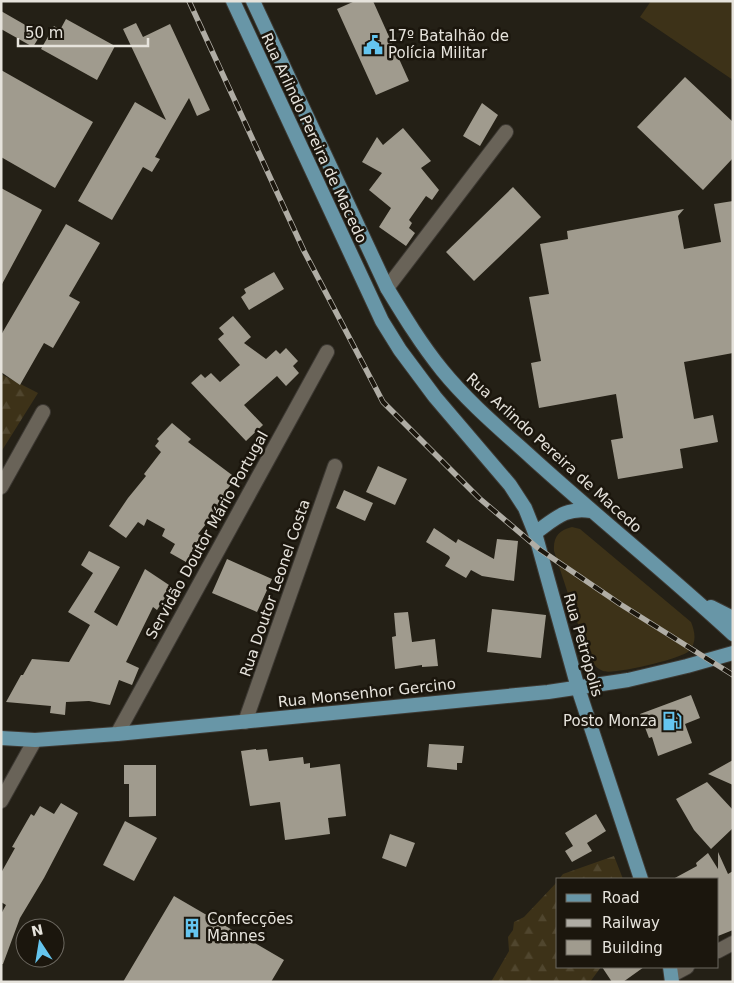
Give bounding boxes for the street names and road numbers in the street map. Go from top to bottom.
street label: Rua Arlindo Pereira de Macedo [257,30,371,246]
street label: Rua Arlindo Pereira de Macedo [463,369,645,537]
street label: Servidão Doutor Mário Portugal [142,428,272,642]
street label: Rua Doutor Leonel Costa [236,497,314,679]
street label: Rua Petrópolis [560,591,606,699]
street label: Rua Monsenhor Gercino [277,675,457,711]

